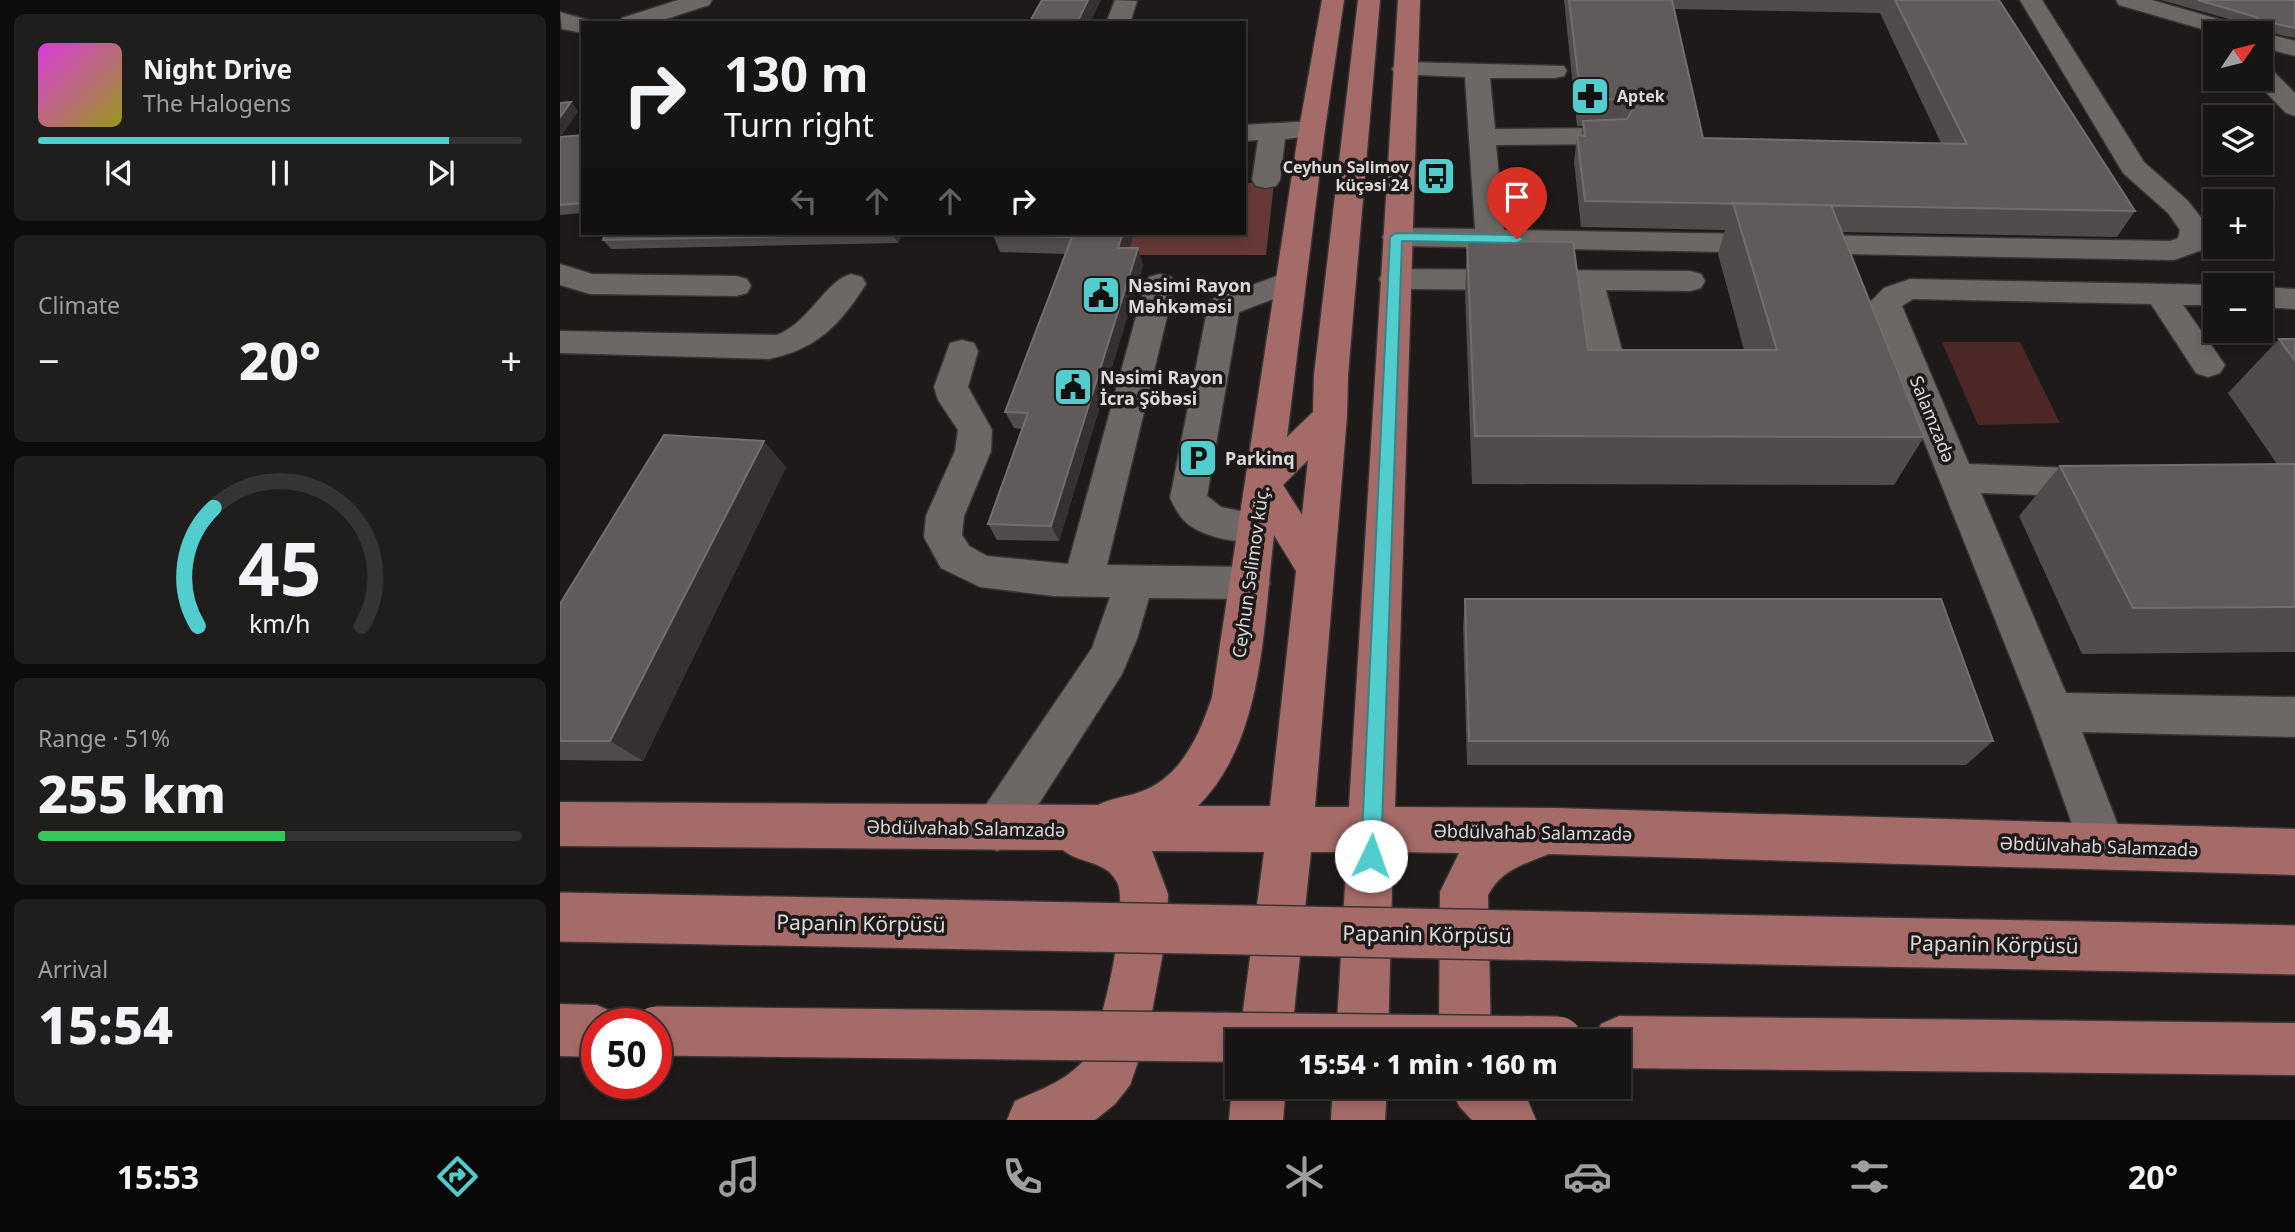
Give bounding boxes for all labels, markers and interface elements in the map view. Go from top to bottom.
north arrow [2203,21,2273,91]
map controls [2203,21,2273,343]
text: 130 m [724,40,869,106]
icon: right [609,49,700,140]
text: Night Drive [143,51,292,87]
pharmacy icon: Aptek [1569,75,1611,117]
place label: Aptek [1617,85,1665,107]
text: The Halogens [143,87,291,119]
text: Turn right [724,103,874,146]
button: layers [2203,105,2273,175]
icon: previous [100,154,138,192]
icon: pause [261,154,299,192]
icon: next [422,154,460,192]
bus stop icon: Ceyhun Səlimov küçəsi 24 [1415,155,1457,197]
place label: Ceyhun Səlimov küçəsi 24 [1283,156,1410,196]
pin [1487,167,1547,239]
icon: arrive [1498,178,1536,216]
icon: left [785,182,823,220]
icon: ahead [858,182,896,220]
icon: ahead [931,182,969,220]
icon: right [1004,182,1042,220]
button: + [2203,189,2273,259]
place label: Nəsimi Rayon Məhkəməsi [1128,273,1251,318]
button: − [2203,273,2273,343]
public building icon: Nəsimi Rayon Məhkəməsi [1080,274,1122,316]
text: Climate [38,289,120,321]
text: 20° [239,324,321,395]
text: − [38,334,60,386]
text: + [500,334,522,386]
place label: Nəsimi Rayon İcra Şöbəsi [1100,365,1223,410]
public building icon: Nəsimi Rayon İcra Şöbəsi [1052,366,1094,408]
street label: Salamzadə [1905,372,1961,466]
parking icon: Parkinq [1177,437,1219,479]
place label: Parkinq [1225,446,1295,470]
street label: Ceyhun Səlimov küç. [1226,485,1274,659]
text: 45 [238,518,322,617]
text: km/h [249,606,311,640]
text: Range · 51% [38,722,170,754]
text: 255 km [38,757,226,828]
street label: Əbdülvahab Salamzadə [866,814,1066,842]
street label: Əbdülvahab Salamzadə [1433,818,1633,846]
position arrow [1334,819,1408,893]
street label: Əbdülvahab Salamzadə [1999,831,2199,861]
street label: Papanin Körpüsü [776,908,946,938]
street label: Papanin Körpüsü [1342,919,1512,949]
street label: Papanin Körpüsü [1909,929,2079,959]
text: Arrival [38,953,108,985]
text: 15:54 [38,988,173,1059]
speed limit sign: 50 [581,1008,672,1099]
text: 15:54 · 1 min · 160 m [1298,1046,1558,1082]
icon: directions [433,1152,482,1201]
icon: music [715,1152,764,1201]
icon: phone [998,1152,1047,1201]
icon: climate [1280,1152,1329,1201]
icon: car [1563,1152,1612,1201]
icon: filters [1845,1152,1894,1201]
text: 15:53 [117,1155,199,1198]
text: 20° [2128,1155,2178,1198]

